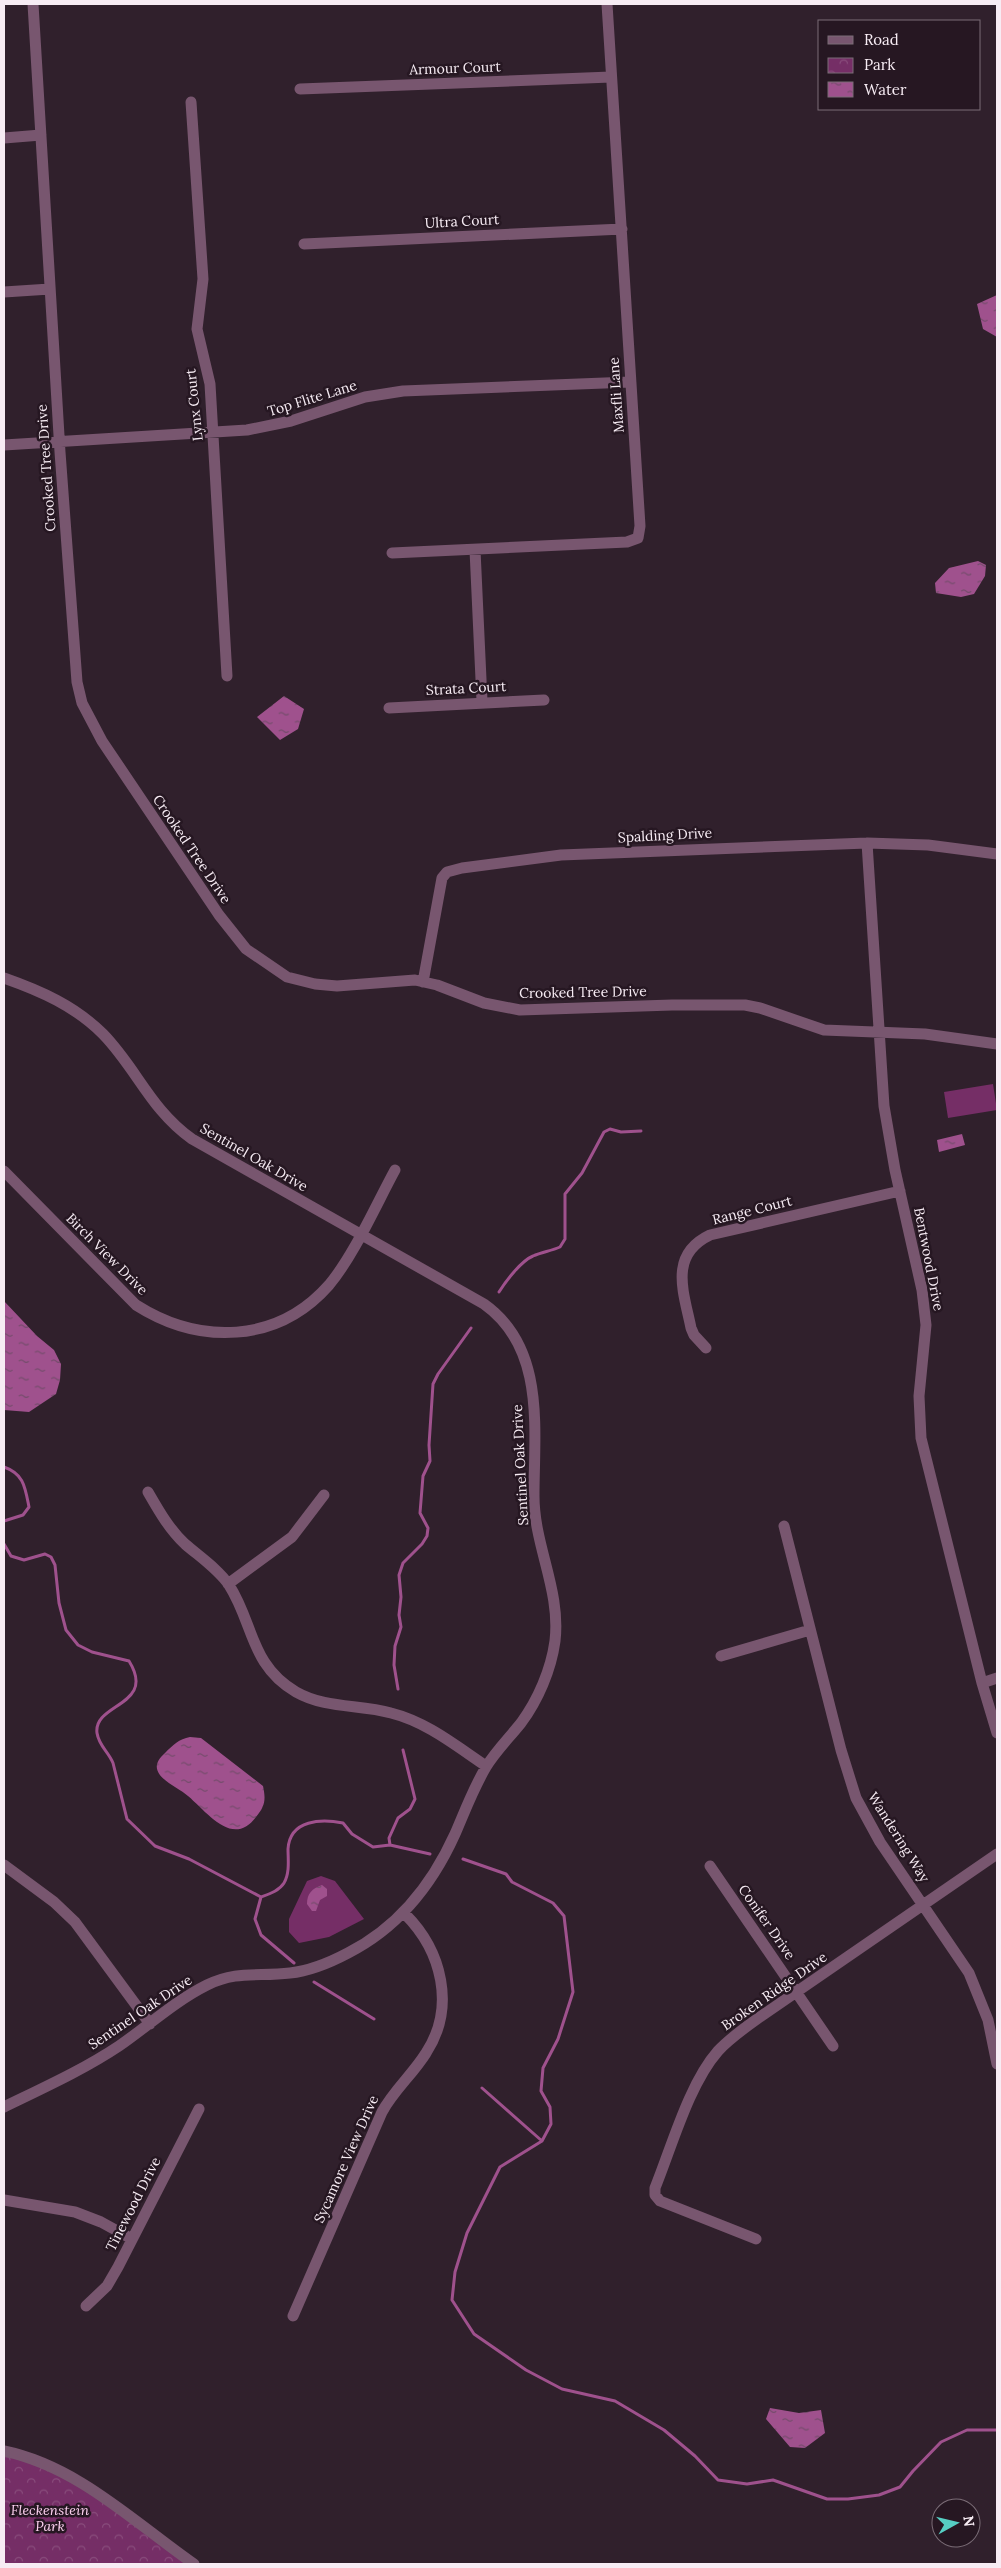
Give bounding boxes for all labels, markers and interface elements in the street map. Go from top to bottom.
legend [818,20,981,110]
text: Road [864,30,899,49]
text: Park [864,55,895,74]
street label: Armour Court [408,57,502,79]
text: Water [864,80,907,99]
street label: Ultra Court [424,210,500,232]
street label: Maxfli Lane [604,356,628,433]
street label: Lynx Court [181,367,207,442]
street label: Top Flite Lane [265,376,359,420]
street label: Crooked Tree Drive [33,403,59,532]
street label: Strata Court [425,677,507,699]
street label: Crooked Tree Drive [149,791,235,907]
street label: Spalding Drive [617,824,713,846]
street label: Crooked Tree Drive [519,982,647,1002]
street label: Sentinel Oak Drive [197,1119,311,1195]
street label: Range Court [710,1191,794,1229]
street label: Bentwood Drive [910,1206,948,1313]
street label: Birch View Drive [62,1209,152,1299]
street label: Sentinel Oak Drive [508,1404,532,1526]
street label: Wandering Way [864,1789,934,1886]
street label: Conifer Drive [735,1881,800,1963]
street label: Broken Ridge Drive [718,1948,831,2034]
street label: Sentinel Oak Drive [85,1970,196,2053]
street label: Sycamore View Drive [310,2092,382,2226]
street label: Tinewood Drive [102,2153,165,2254]
north arrow [931,2498,981,2548]
park label: Fleckenstein Park [11,2501,90,2535]
text: N [959,2515,979,2528]

